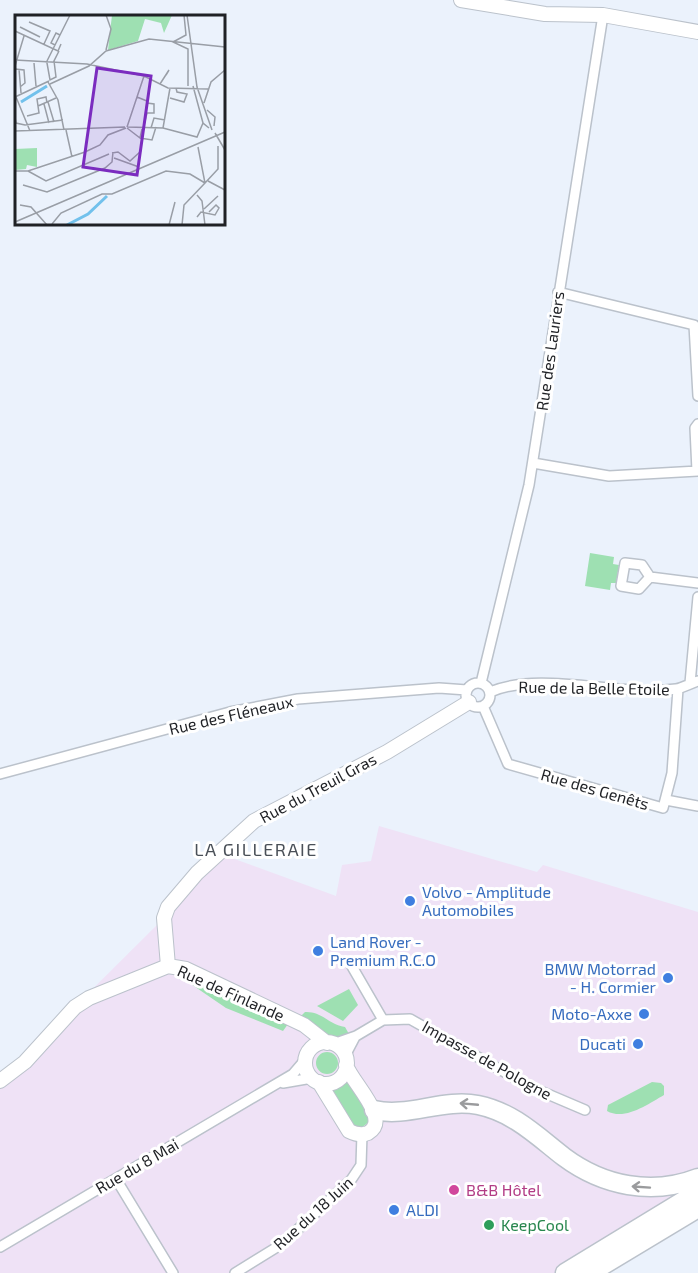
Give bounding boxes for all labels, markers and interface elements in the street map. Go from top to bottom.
inset map [15,15,225,225]
street label: Rue des Lauriers [532,290,567,412]
street label: Rue de la Belle Etoile [518,677,670,698]
street label: Rue des Fléneaux [167,691,295,738]
street label: Rue du Treuil Gras [256,749,379,826]
street label: Rue des Genêts [539,764,651,813]
district label: LA GILLERAIE [194,838,318,860]
place label: Volvo - Amplitude Automobiles [422,882,551,919]
marker: Volvo - Amplitude Automobiles [403,894,417,908]
place label: Land Rover - Premium R.C.O [330,932,436,969]
marker: Land Rover - Premium R.C.O [311,944,325,958]
place label: BMW Motorrad - H. Cormier [544,959,657,996]
street label: Rue de Finlande [175,960,288,1025]
marker: BMW Motorrad - H. Cormier [661,971,675,985]
place label: Moto-Axxe [551,1004,632,1023]
marker: Moto-Axxe [637,1007,651,1021]
street label: Impasse de Pologne [419,1016,555,1103]
place label: Ducati [580,1034,626,1053]
marker: Ducati [631,1037,645,1051]
one-way arrow [459,1098,479,1109]
street label: Rue du 8 Mai [92,1134,182,1197]
street label: Rue du 18 Juin [269,1172,356,1253]
place label: B&B Hôtel [466,1180,541,1199]
one-way arrow [631,1181,651,1192]
marker: B&B Hôtel [447,1183,461,1197]
place label: ALDI [406,1200,439,1219]
marker: ALDI [387,1203,401,1217]
place label: KeepCool [501,1215,569,1234]
marker: KeepCool [482,1218,496,1232]

